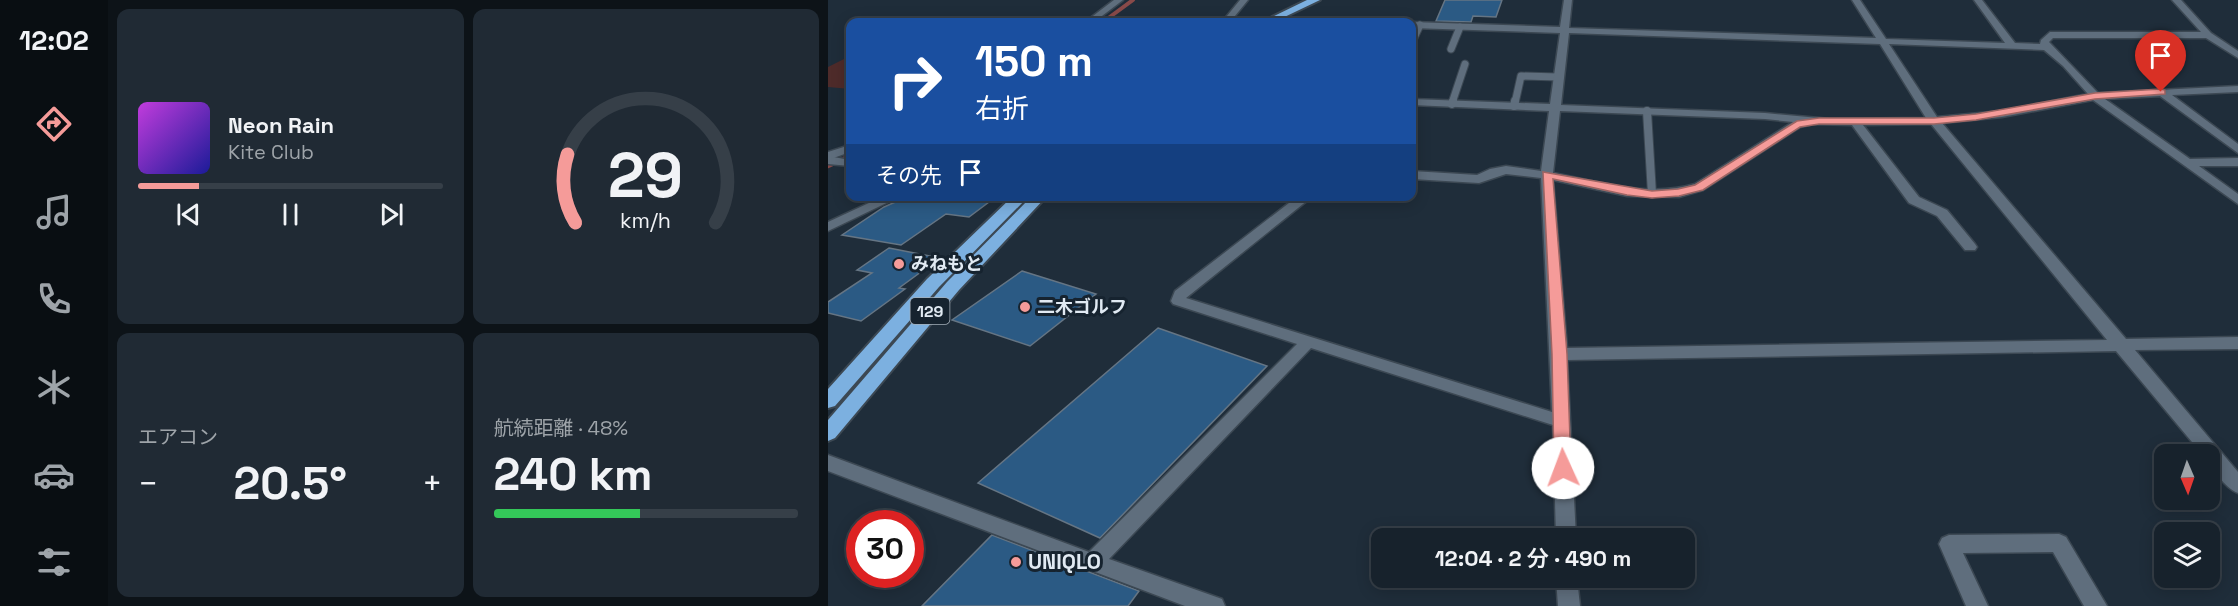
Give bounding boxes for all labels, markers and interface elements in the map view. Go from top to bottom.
text: 12:02 [19,23,89,58]
pin [2135,30,2186,92]
text: 150 m [975,35,1093,88]
icon: arrive [2144,39,2177,72]
icon: right [876,42,954,120]
text: 右折 [975,91,1029,126]
icon: directions [33,103,75,145]
text: Neon Rain [228,111,334,139]
text: 29 [608,137,683,216]
text: Kite Club [228,139,314,165]
icon: arrive [954,156,987,189]
text: その先 [876,161,942,189]
icon: music [33,191,75,233]
icon: previous [172,198,205,231]
icon: pause [274,198,307,231]
icon: next [375,198,408,231]
text: km/h [620,208,671,235]
place label: みねもと [911,252,983,275]
marker: みねもと [892,257,906,271]
icon: phone [33,278,75,320]
place label: 二木ゴルフ [1037,295,1127,318]
road number: 129 [910,298,950,324]
marker: 二木ゴルフ [1018,300,1032,314]
icon: climate [33,366,75,408]
text: 航続距離 · 48% [494,415,628,441]
text: エアコン [138,424,218,450]
position arrow [1531,436,1595,500]
north arrow [2154,444,2220,510]
map controls [2154,444,2220,588]
text: 240 km [494,446,653,503]
icon: car [33,454,75,496]
text: 20.5° [234,455,347,512]
text: − [138,463,158,505]
text: + [422,463,443,505]
speed limit sign: 30 [846,510,924,588]
button: layers [2154,522,2220,588]
icon: filters [33,541,75,583]
text: 12:04 · 2 分 · 490 m [1435,544,1631,572]
place label: UNIQLO [1028,548,1101,575]
marker: UNIQLO [1009,555,1023,569]

